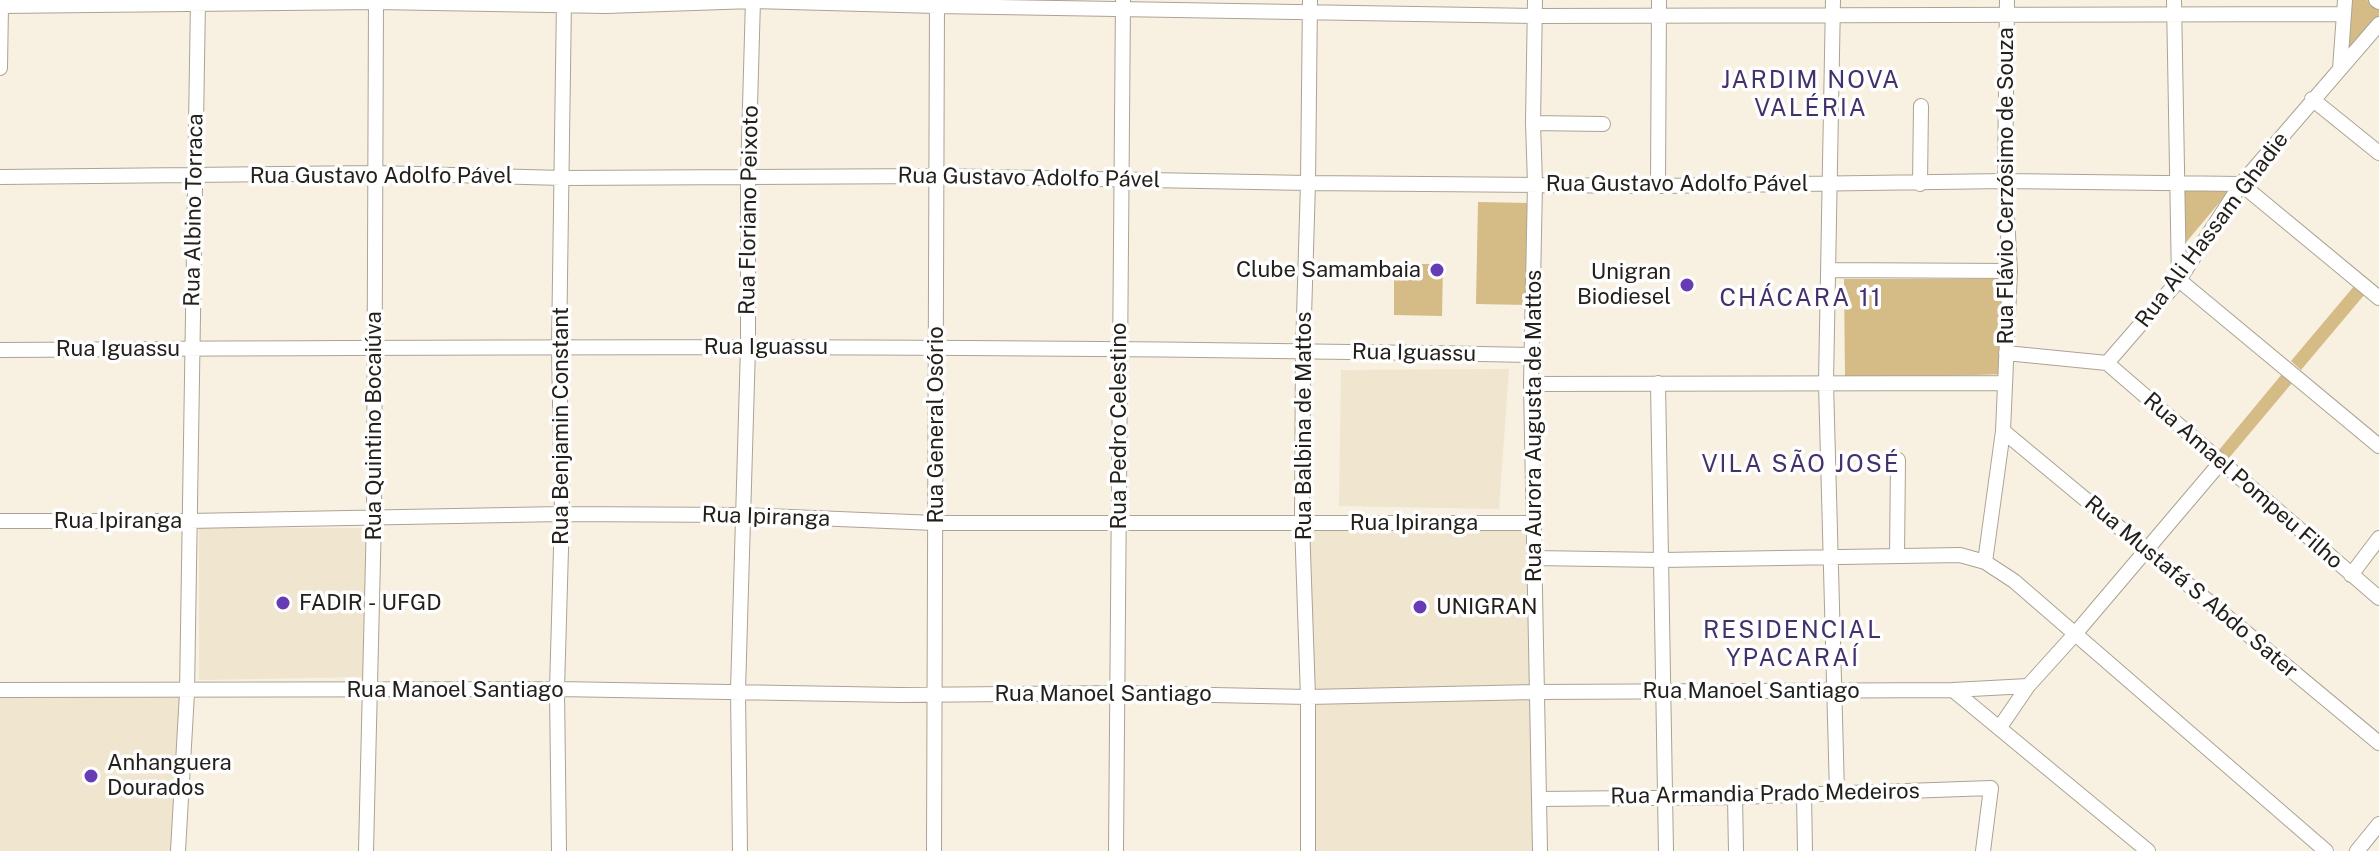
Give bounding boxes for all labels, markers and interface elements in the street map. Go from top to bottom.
street label: Rua Flávio Cerzósimo de Souza [1993,27,2019,345]
district label: JARDIM NOVA VALÉRIA [1721,67,1901,123]
street label: Rua Floriano Peixoto [734,105,764,315]
street label: Rua Albino Torraca [179,113,209,307]
street label: Rua Ali Hassam Ghadie [2130,127,2294,333]
street label: Rua Gustavo Adolfo Pável [250,163,512,189]
street label: Rua Gustavo Adolfo Pável [897,163,1161,193]
street label: Rua Gustavo Adolfo Pável [1546,171,1808,197]
place label: Clube Samambaia [1236,257,1421,283]
place label: Unigran Biodiesel [1577,259,1671,310]
marker: Clube Samambaia [1428,261,1446,279]
street label: Rua Aurora Augusta de Mattos [1521,270,1547,582]
marker: Unigran Biodiesel [1678,276,1696,294]
district label: CHÁCARA 11 [1719,285,1883,313]
street label: Rua Benjamin Constant [548,307,574,545]
street label: Rua Quintino Bocaiúva [361,311,387,541]
street label: Rua Balbina de Mattos [1291,312,1317,540]
street label: Rua Pedro Celestino [1106,323,1132,529]
street label: Rua General Osório [923,326,949,524]
street label: Rua Iguassu [704,334,828,360]
street label: Rua Iguassu [56,336,180,362]
street label: Rua Iguassu [1352,339,1476,367]
street label: Rua Amael Pompeu Filho [2138,387,2348,575]
district label: VILA SÃO JOSÉ [1701,451,1901,479]
street label: Rua Mustafá S Abdo Sater [2079,490,2303,684]
street label: Rua Ipiranga [701,502,831,532]
street label: Rua Ipiranga [54,508,182,534]
street label: Rua Ipiranga [1350,510,1478,536]
place label: FADIR - UFGD [299,590,441,616]
marker: FADIR - UFGD [274,594,292,612]
place label: UNIGRAN [1436,594,1538,620]
marker: UNIGRAN [1411,598,1429,616]
district label: RESIDENCIAL YPACARAÍ [1703,617,1883,673]
street label: Rua Manoel Santiago [346,677,564,703]
street label: Rua Manoel Santiago [1642,678,1860,704]
street label: Rua Manoel Santiago [994,681,1212,707]
place label: Anhanguera Dourados [107,750,232,802]
marker: Anhanguera Dourados [82,767,100,785]
street label: Rua Armandia Prado Medeiros [1610,778,1920,810]

